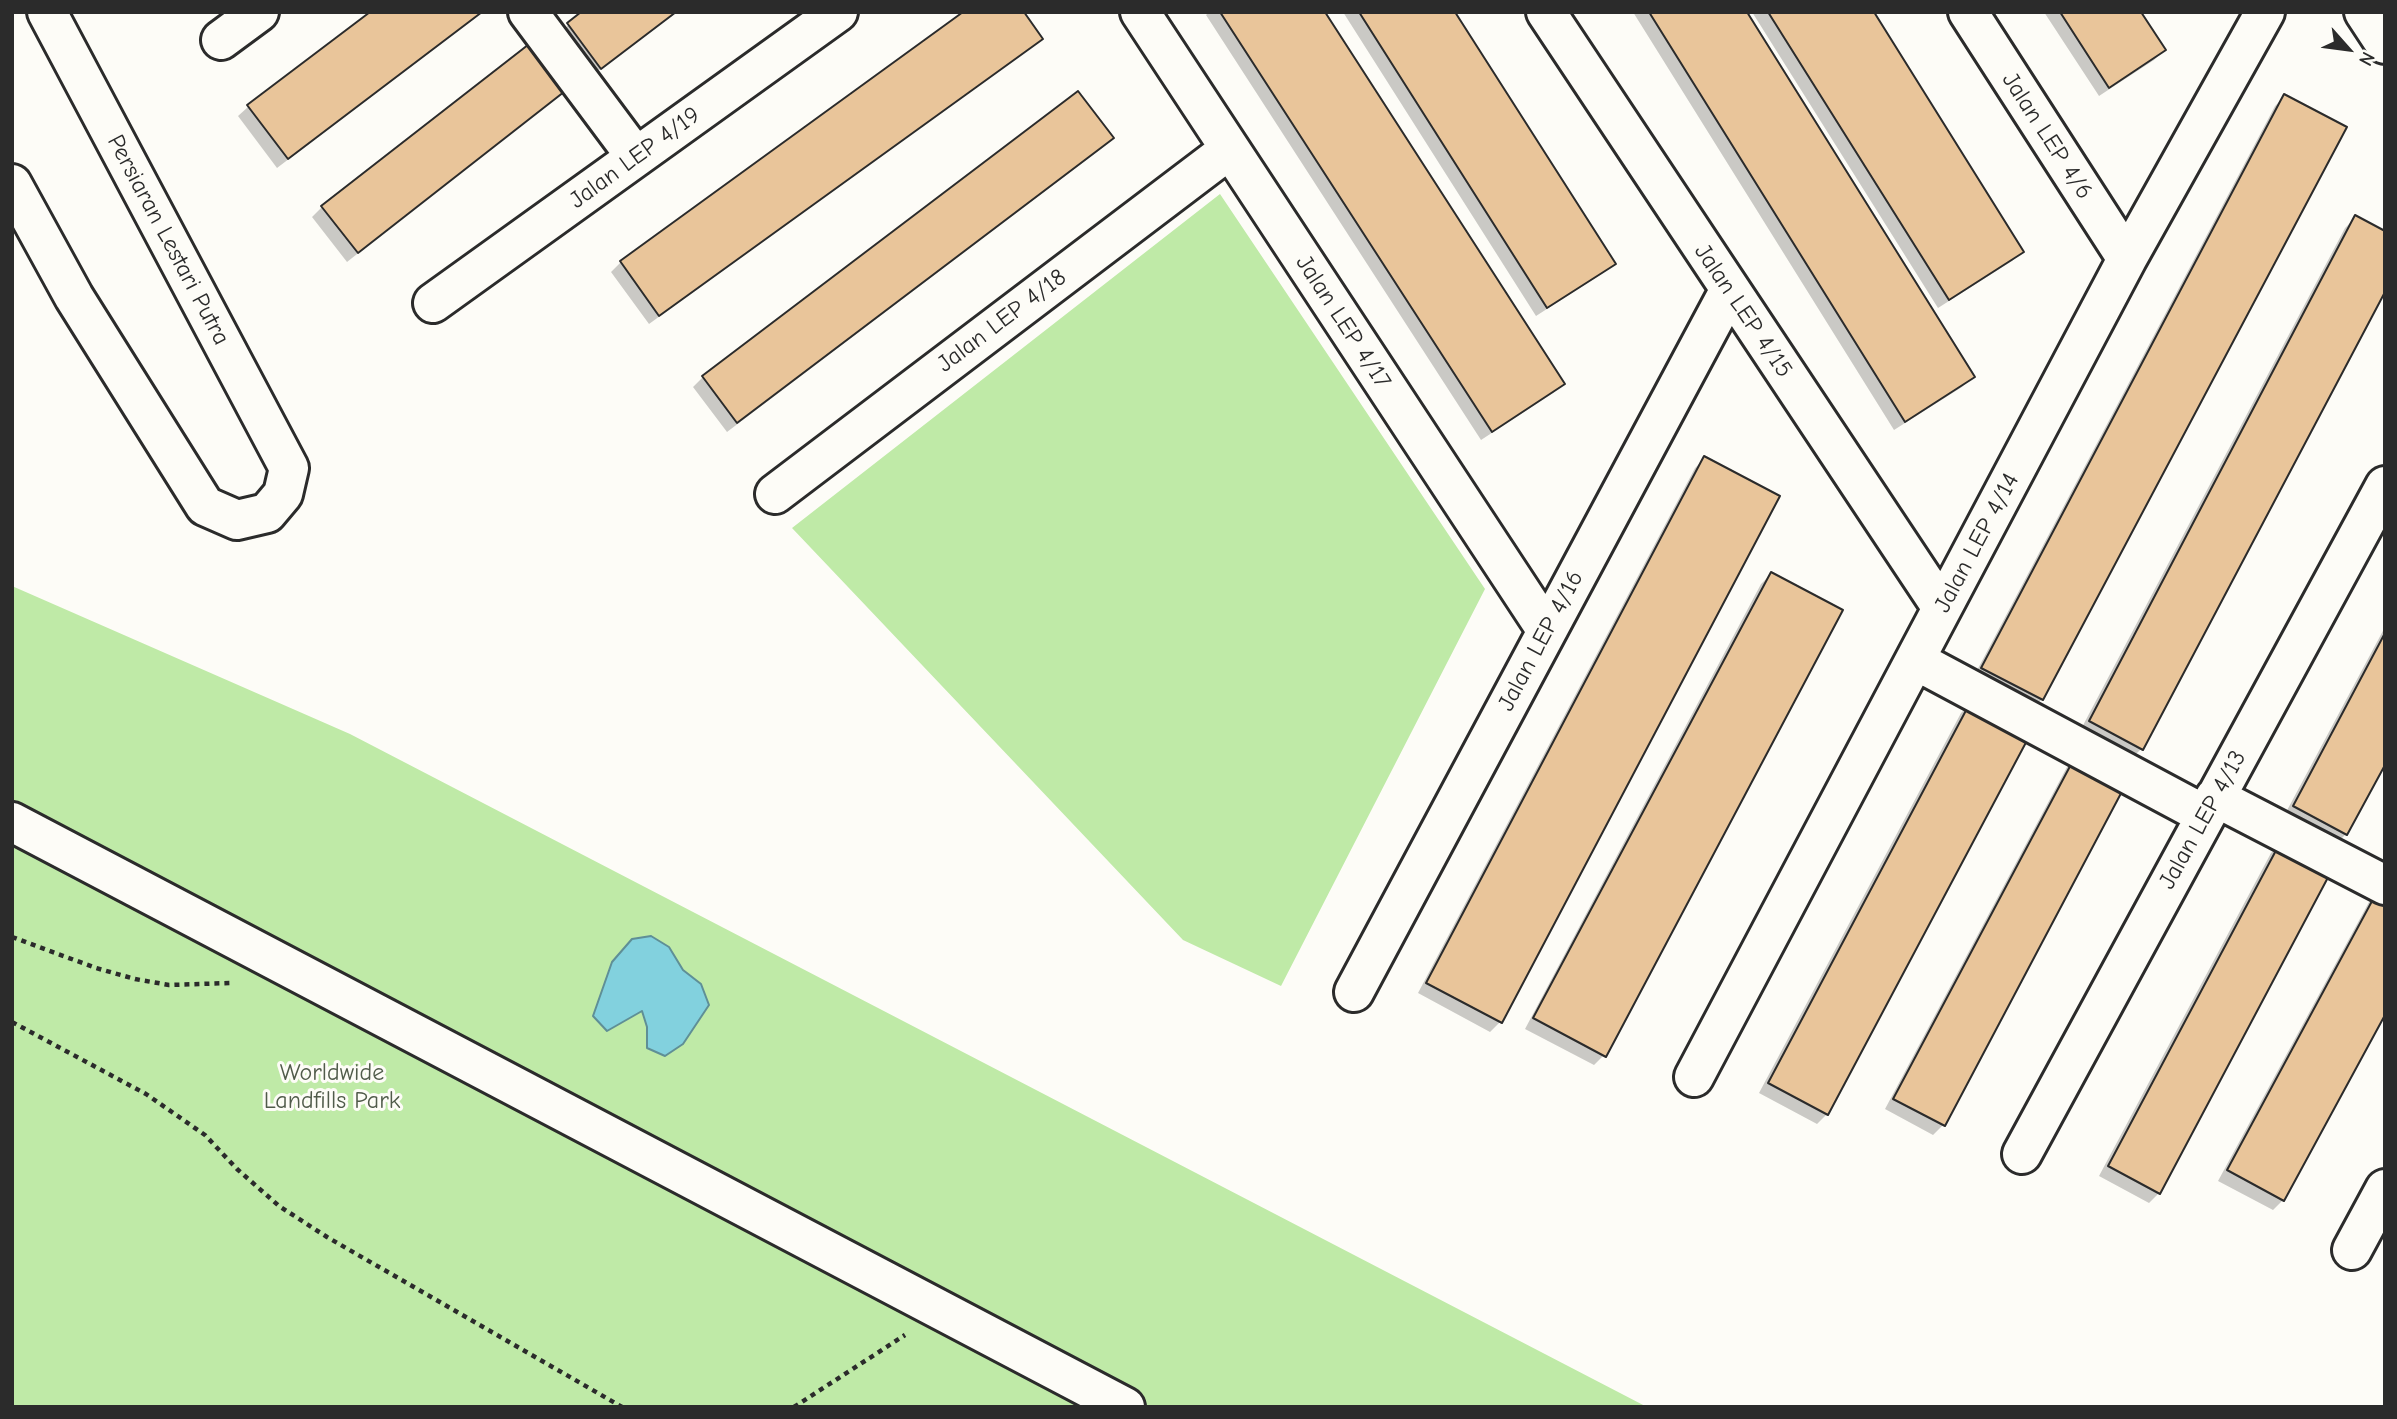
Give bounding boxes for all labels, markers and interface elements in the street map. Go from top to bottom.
north arrow [2313,14,2383,84]
text: N [2354,48,2379,69]
street label: Jalan LEP 4/6 [1995,67,2099,205]
street label: Jalan LEP 4/19 [564,101,706,215]
street label: Persiaran Lestari Putra [100,130,236,350]
street label: Jalan LEP 4/15 [1688,239,1798,383]
street label: Jalan LEP 4/17 [1289,250,1397,394]
street label: Jalan LEP 4/18 [932,263,1072,379]
street label: Jalan LEP 4/14 [1928,469,2026,617]
street label: Jalan LEP 4/16 [1492,566,1590,716]
street label: Jalan LEP 4/13 [2153,746,2253,894]
park label: Worldwide Landfills Park [264,1059,400,1115]

